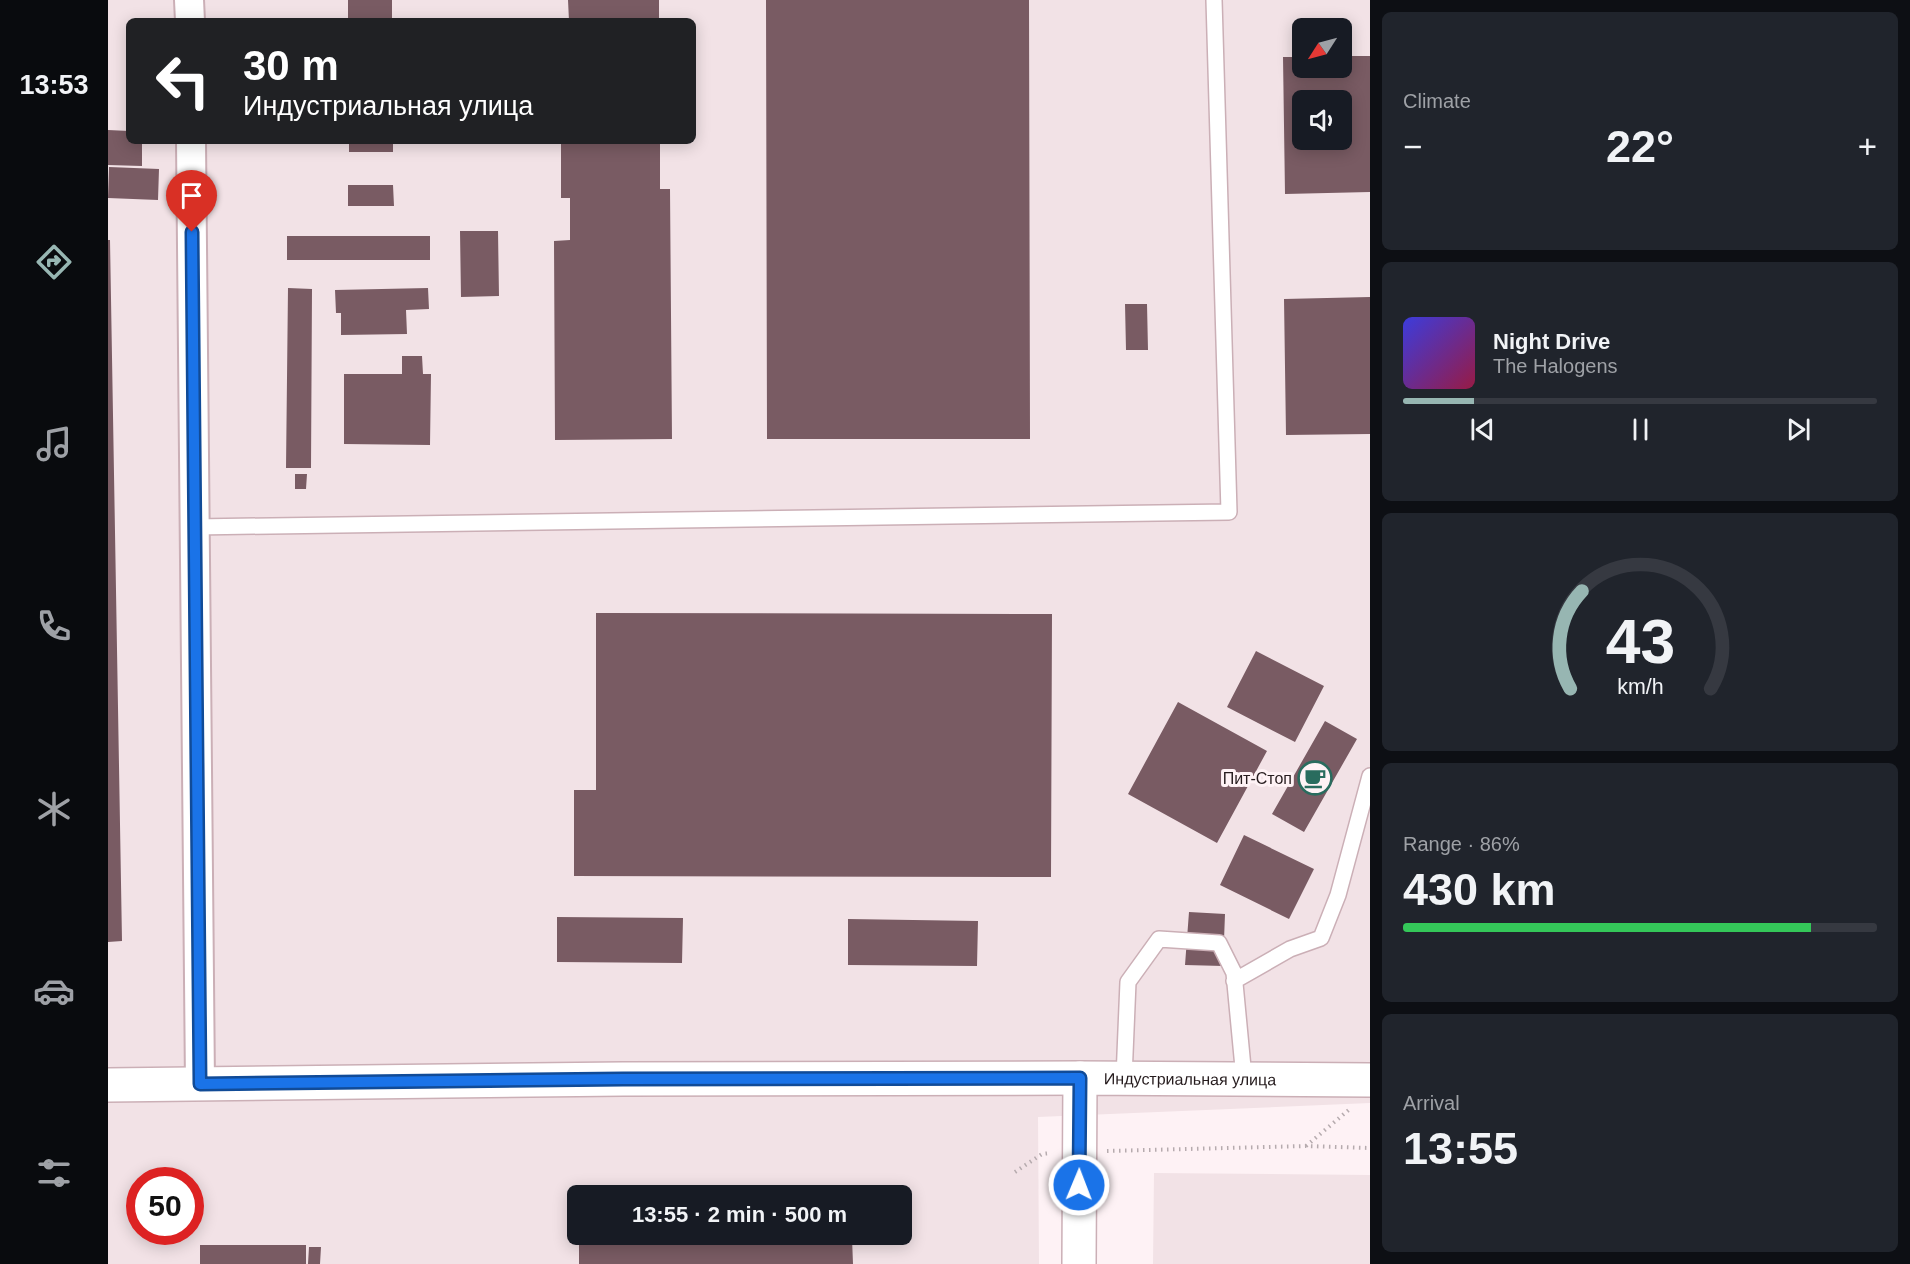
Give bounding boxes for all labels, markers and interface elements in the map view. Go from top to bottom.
north arrow [1292,18,1352,78]
map controls [1292,18,1352,150]
icon: left [144,42,222,120]
text: 30 m [243,42,339,89]
text: 13:53 [19,70,89,100]
button: sound [1292,90,1352,150]
text: Climate [1403,90,1471,112]
text: Индустриальная улица [243,91,533,121]
text: 22° [1606,121,1674,172]
text: − [1403,128,1422,165]
text: + [1858,128,1877,165]
pin [166,170,217,232]
icon: arrive [175,179,208,212]
icon: directions [33,241,75,283]
text: Night Drive [1493,329,1610,354]
text: The Halogens [1493,355,1618,377]
icon: previous [1466,413,1499,446]
icon: pause [1624,413,1657,446]
icon: next [1782,413,1815,446]
icon: music [33,423,75,465]
icon: phone [33,605,75,647]
text: 43 [1605,607,1675,676]
text: km/h [1617,675,1663,699]
cafe icon: Пит-Стоп [1297,760,1333,796]
place label: Пит-Стоп [1223,770,1292,787]
icon: climate [33,788,75,830]
text: Range · 86% [1403,833,1520,855]
text: 430 km [1403,864,1556,915]
icon: car [33,970,75,1012]
street label: Индустриальная улица [1104,1070,1276,1088]
text: Arrival [1403,1092,1460,1114]
text: 13:55 [1403,1123,1518,1174]
icon: filters [33,1152,75,1194]
position arrow [1047,1153,1111,1217]
speed limit sign: 50 [126,1167,204,1245]
text: 13:55 · 2 min · 500 m [632,1202,847,1227]

